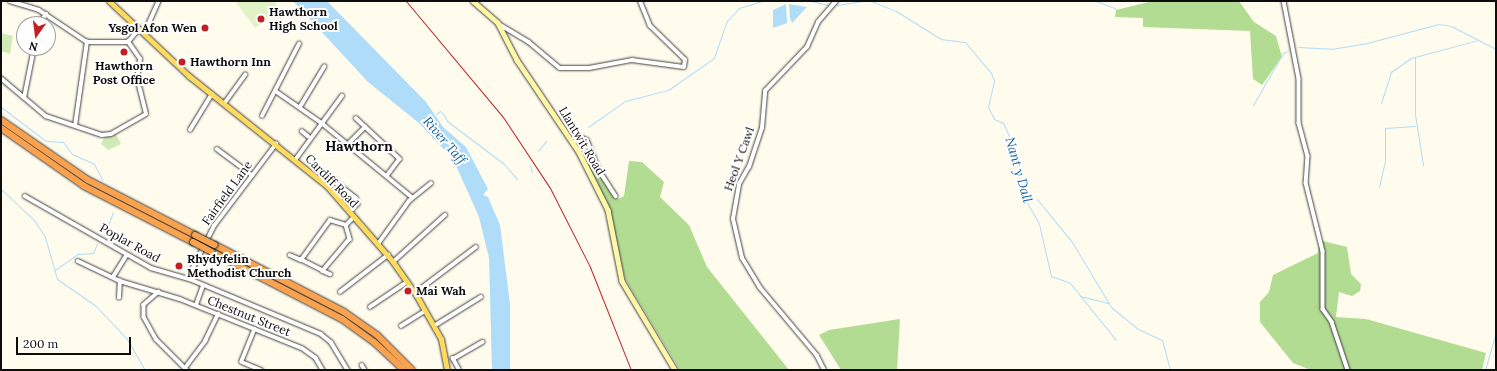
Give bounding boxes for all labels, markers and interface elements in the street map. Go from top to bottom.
place label: Hawthorn High School [269,5,338,33]
marker: Hawthorn High School [256,14,266,24]
north arrow [16,16,56,56]
place label: Ysgol Afon Wen [108,21,197,35]
marker: Ysgol Afon Wen [200,23,210,33]
text: N [28,39,39,54]
marker: Hawthorn Post Office [119,47,129,57]
place label: Hawthorn Inn [190,55,271,69]
marker: Hawthorn Inn [177,57,187,67]
place label: Hawthorn Post Office [93,59,155,87]
street label: Llantwit Road [556,104,608,178]
water label: River Taff [419,114,469,168]
street label: Heol Y Cawl [721,125,757,193]
water label: Nant y Dall [1001,136,1035,204]
district label: Hawthorn [325,138,393,154]
street label: Cardiff Road [302,151,362,211]
street label: Fairfield Lane [199,158,255,228]
street label: Poplar Road [97,220,163,266]
place label: Rhydyfelin Methodist Church [187,252,291,280]
marker: Rhydyfelin Methodist Church [174,261,184,271]
place label: Mai Wah [416,284,466,298]
marker: Mai Wah [403,286,413,296]
street label: Chestnut Street [205,293,293,339]
scale bar [18,329,133,355]
text: 200 m [23,336,58,351]

